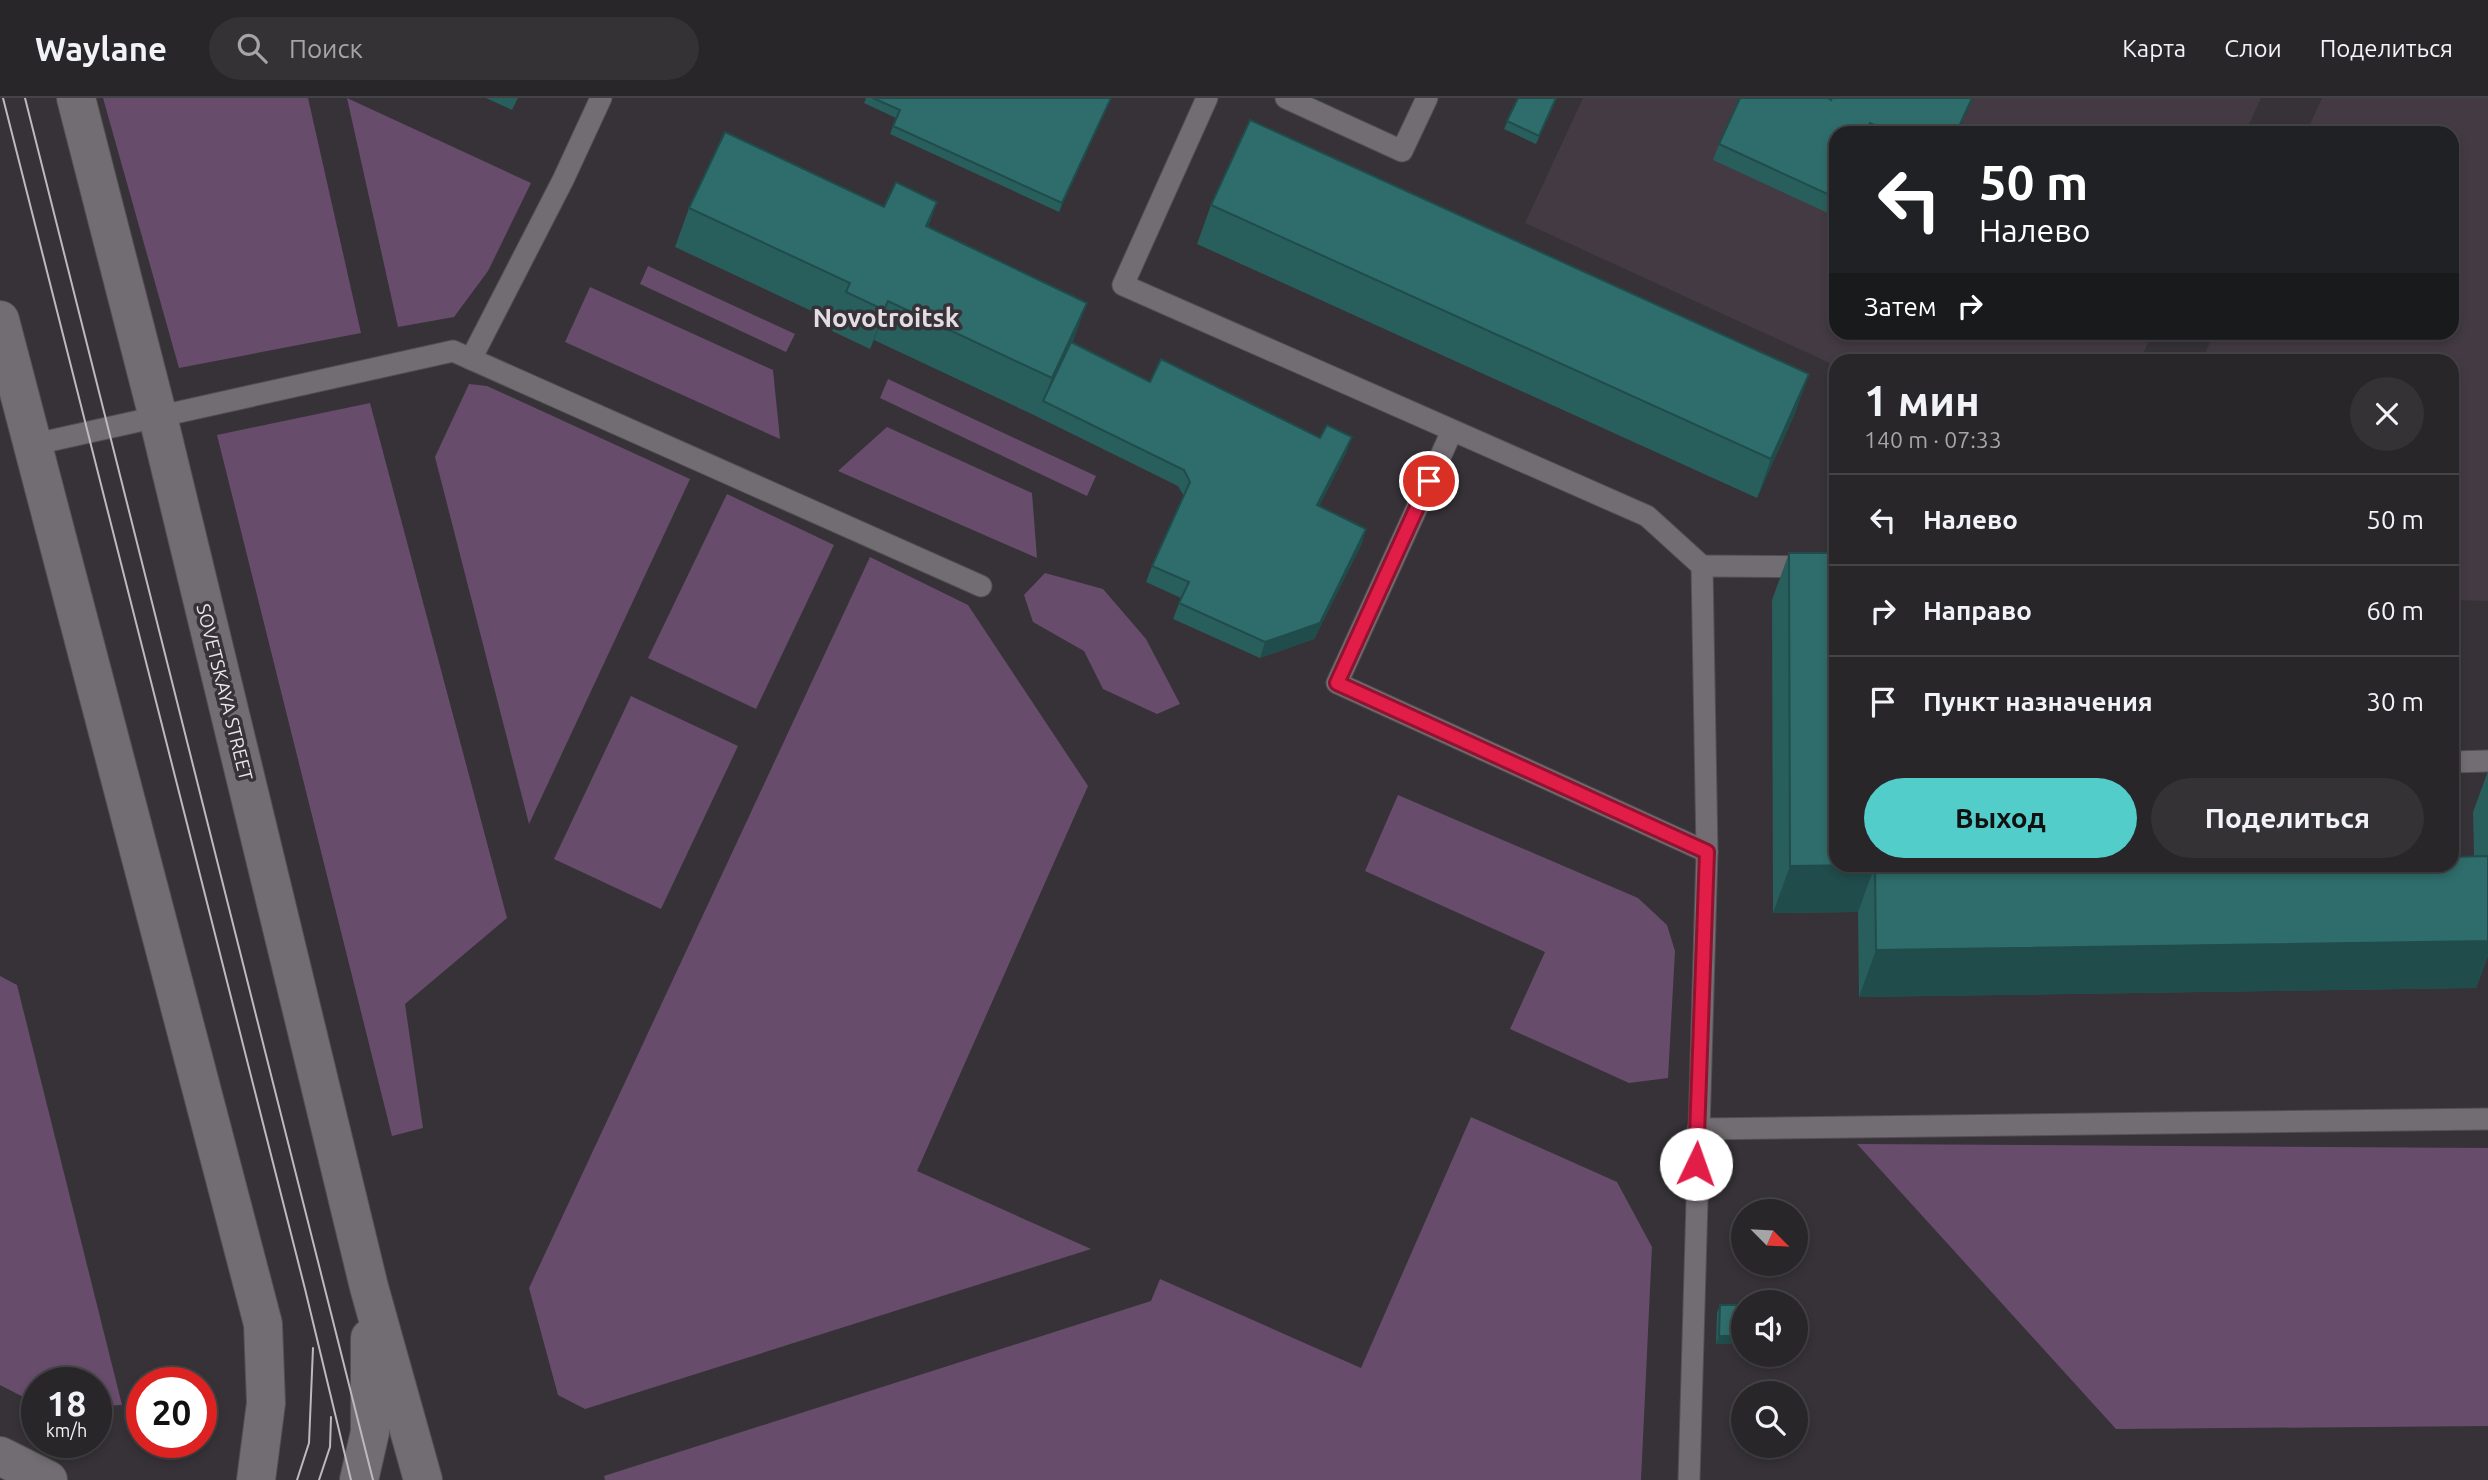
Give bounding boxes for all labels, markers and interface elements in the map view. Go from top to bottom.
search box [209,17,699,80]
icon: search [233,29,271,67]
text: Waylane [35,30,167,67]
text: Поиск [289,34,363,63]
text: Карта [2122,35,2186,62]
text: Слои [2224,35,2282,62]
text: Поделиться [2320,35,2453,62]
icon: left [1864,154,1955,245]
text: 50 m [1979,154,2088,209]
text: Налево [1979,212,2091,248]
icon: right [1951,287,1989,325]
text: Затем [1864,292,1937,321]
district label: Novotroitsk [813,303,960,332]
text: 1 мин [1864,377,1980,424]
button: close [2350,377,2424,451]
text: 140 m · 07:33 [1864,427,2002,452]
pin [1399,451,1459,511]
icon: arrive [1410,462,1448,500]
icon: left [1864,501,1902,539]
text: Налево [1923,505,2018,534]
text: 50 m [2366,505,2424,534]
icon: right [1864,592,1902,630]
text: Направо [1923,596,2032,625]
text: 60 m [2366,596,2424,625]
street label: SOVETSKAYA STREET [192,601,258,783]
icon: arrive [1864,683,1902,721]
text: Пункт назначения [1923,687,2153,716]
text: 30 m [2366,687,2424,716]
button: Выход [1864,778,2137,858]
button: Поделиться [2151,778,2424,858]
position arrow [1659,1127,1733,1201]
north arrow [1731,1199,1808,1276]
map controls [1731,1199,1808,1458]
button: sound [1731,1290,1808,1367]
speed limit sign: 20 [126,1367,217,1458]
button: search [1731,1381,1808,1458]
text: 18 [47,1383,86,1423]
text: km/h [46,1420,87,1440]

